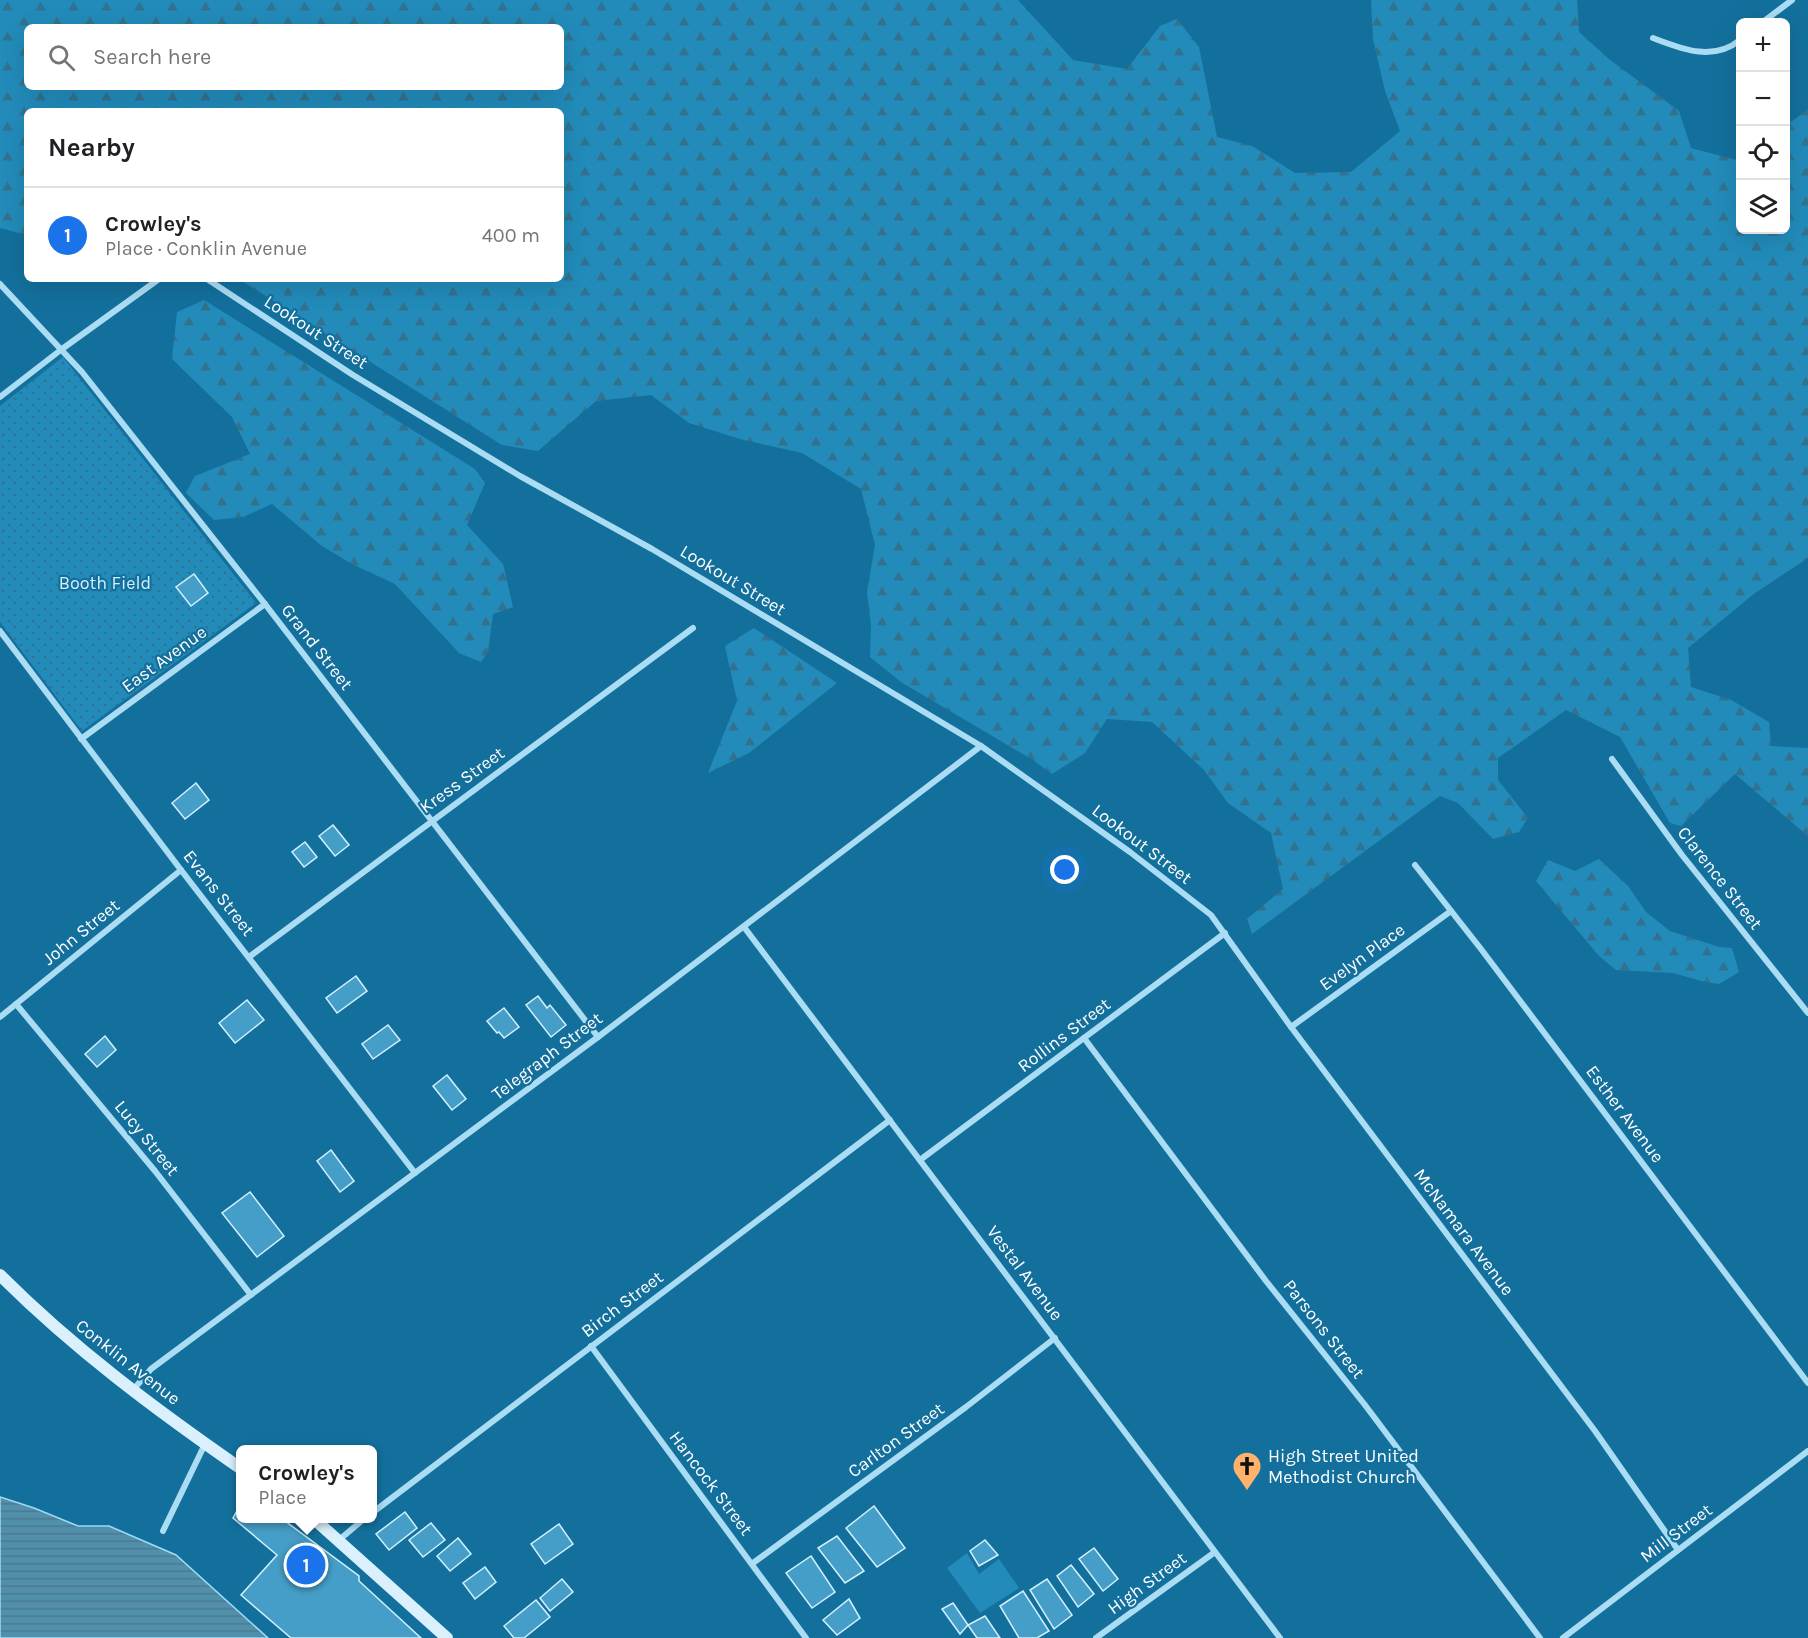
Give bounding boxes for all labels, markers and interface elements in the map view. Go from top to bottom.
map controls [1736,18,1790,234]
button: + [1736,18,1790,72]
search box [24,24,564,90]
icon: search [45,41,78,74]
text: Search here [93,44,211,70]
button: − [1736,72,1790,126]
button: locate [1736,126,1790,180]
text: Nearby [48,132,135,163]
button: layers [1736,180,1790,234]
text: Crowley's [105,211,202,237]
text: 1 [64,224,71,247]
text: 400 m [482,224,540,247]
text: Place · Conklin Avenue [105,237,307,260]
street label: Lookout Street [260,290,372,374]
street label: Lookout Street [676,540,790,620]
park label: Booth Field [59,572,151,594]
street label: Grand Street [277,600,358,695]
street label: East Avenue [117,621,211,697]
street label: Kress Street [415,742,509,818]
street label: Lookout Street [1088,799,1196,889]
street label: Clarence Street [1673,822,1767,934]
street label: Evans Street [179,846,260,941]
your location [1050,855,1079,884]
street label: John Street [38,894,124,970]
street label: Evelyn Place [1315,919,1409,995]
street label: Rollins Street [1013,993,1115,1077]
street label: Telegraph Street [487,1007,607,1105]
street label: Esther Avenue [1581,1061,1669,1167]
street label: Lucy Street [110,1096,184,1180]
street label: McNamara Avenue [1409,1164,1519,1300]
street label: Vestal Avenue [982,1221,1068,1325]
street label: Birch Street [577,1266,667,1342]
street label: Parsons Street [1278,1275,1370,1383]
street label: Conklin Avenue [71,1314,185,1410]
street label: Carlton Street [844,1398,949,1482]
street label: Hancock Street [665,1426,758,1540]
popup [236,1445,377,1523]
place label: High Street United Methodist Church [1268,1445,1419,1488]
church icon: High Street United Methodist Church [1231,1450,1263,1492]
text: Crowley's [258,1460,355,1486]
text: Place [258,1486,306,1509]
street label: Mill Street [1636,1499,1716,1567]
pin: 1 [286,1542,326,1588]
street label: High Street [1103,1547,1191,1619]

